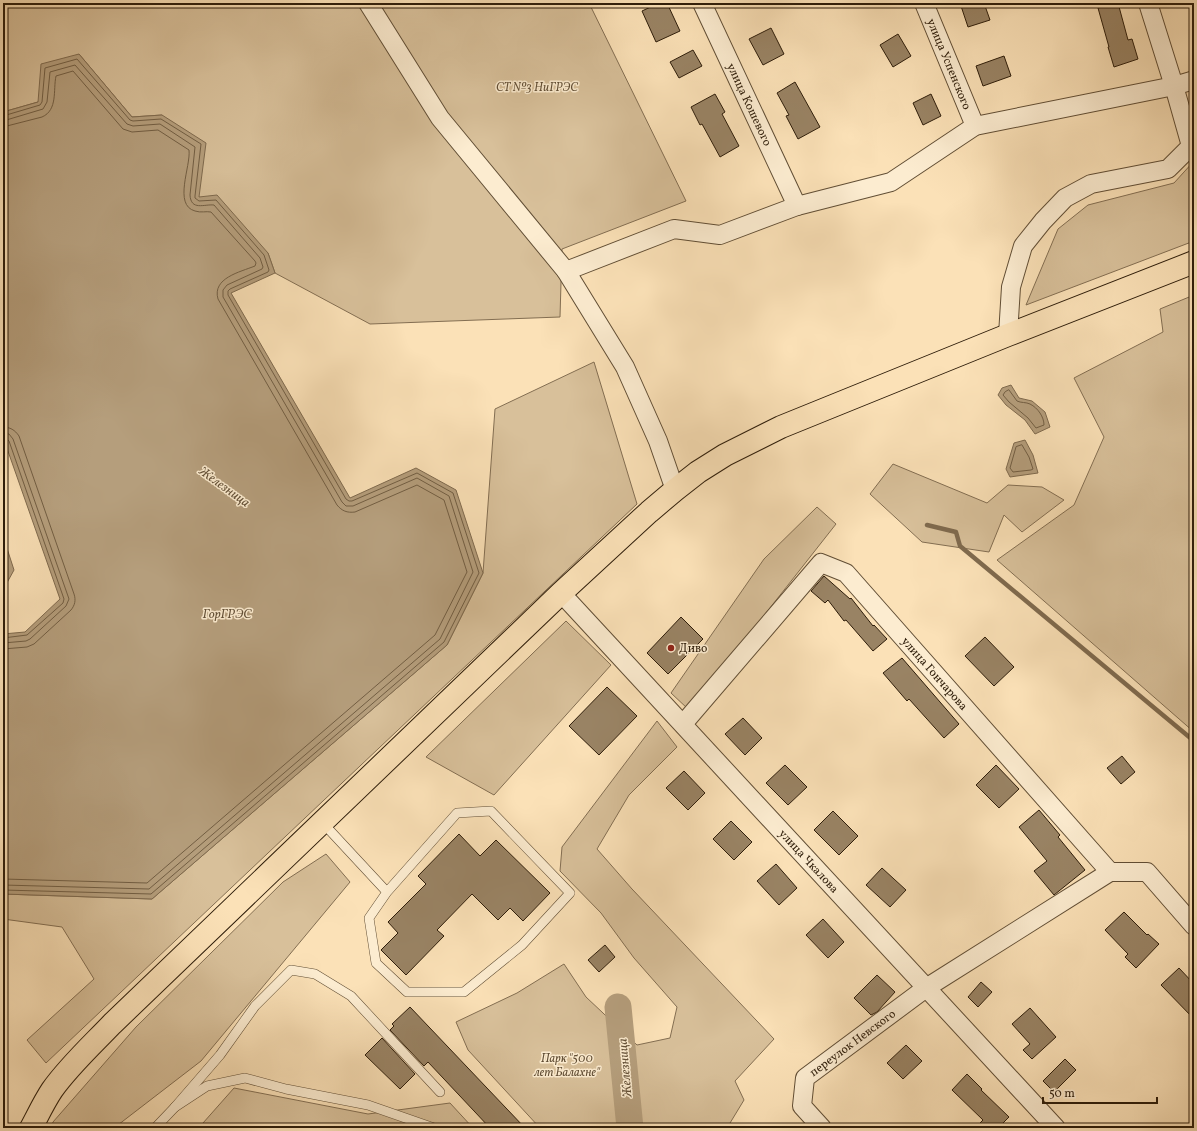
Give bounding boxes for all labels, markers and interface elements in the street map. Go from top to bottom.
street label: улица Успенского [922,16,974,112]
street label: улица Кошевого [722,61,775,149]
park label: СТ №3 НиГРЭС [496,80,578,96]
water label: Железница [194,462,253,512]
water label: ГорГРЭС [202,606,252,624]
street label: улица Гончарова [897,634,971,714]
place label: Диво [679,641,707,657]
marker: Диво [666,643,676,653]
street label: улица Чкалова [775,826,842,897]
street label: переулок Невского [807,1006,899,1081]
water label: Железница [614,1038,638,1099]
park label: Парк "500 лет Балахне" [533,1051,601,1081]
scale bar [1043,1079,1157,1105]
text: 50 m [1049,1086,1075,1102]

